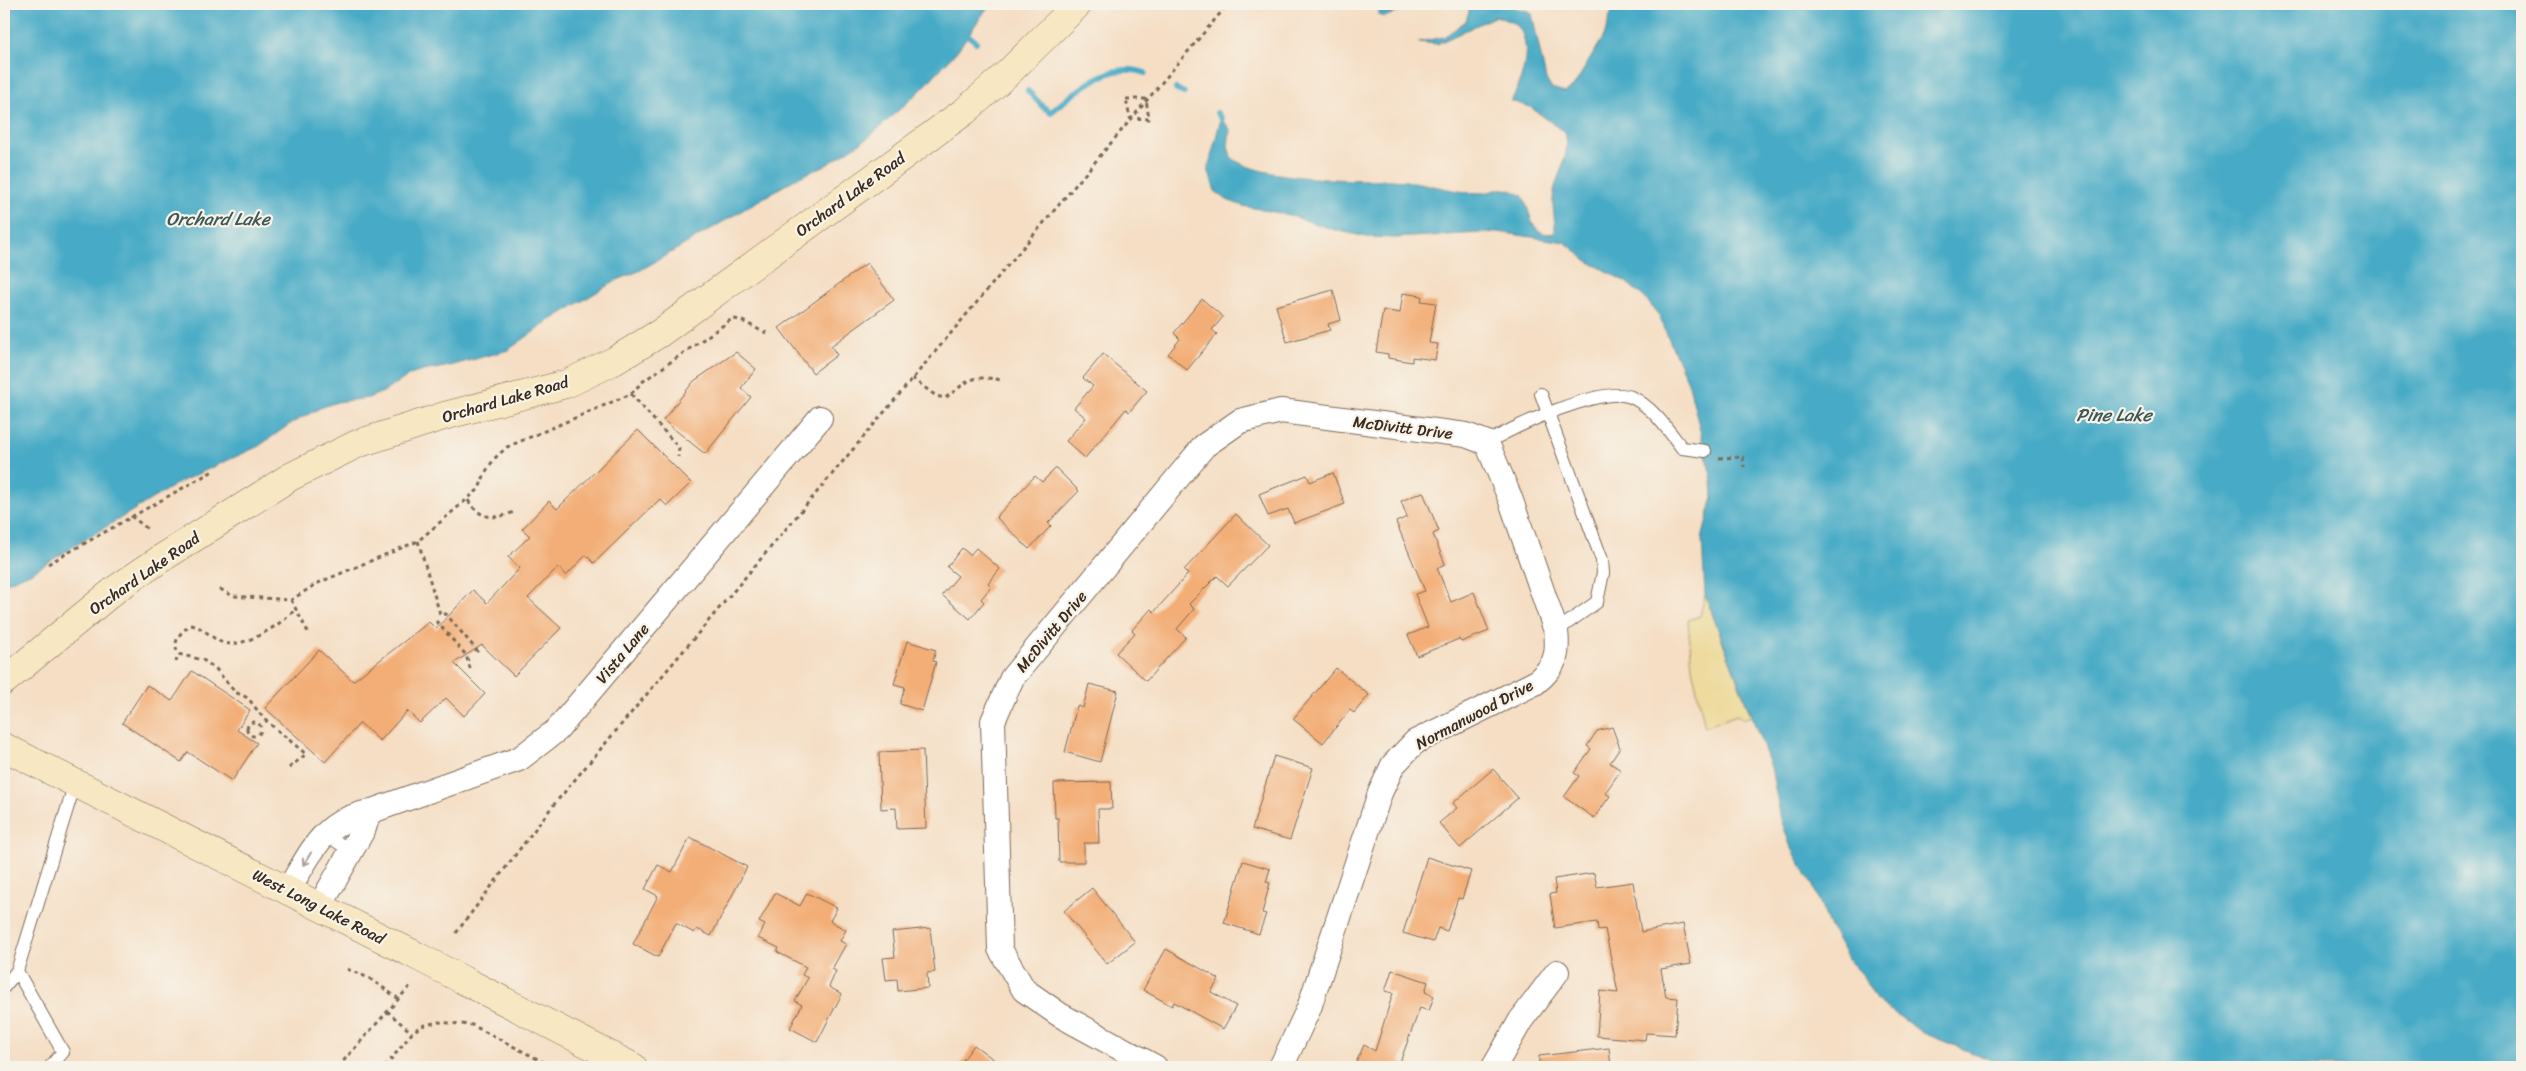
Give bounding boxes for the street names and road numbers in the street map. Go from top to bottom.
street label: Orchard Lake Road [789,143,913,245]
street label: Orchard Lake Road [438,367,573,431]
street label: McDivitt Drive [1351,407,1455,448]
street label: Orchard Lake Road [82,523,207,623]
street label: McDivitt Drive [1008,584,1095,679]
street label: Vista Lane [588,616,657,691]
street label: Normanwood Drive [1410,671,1539,758]
street label: West Long Lake Road [247,860,392,953]

